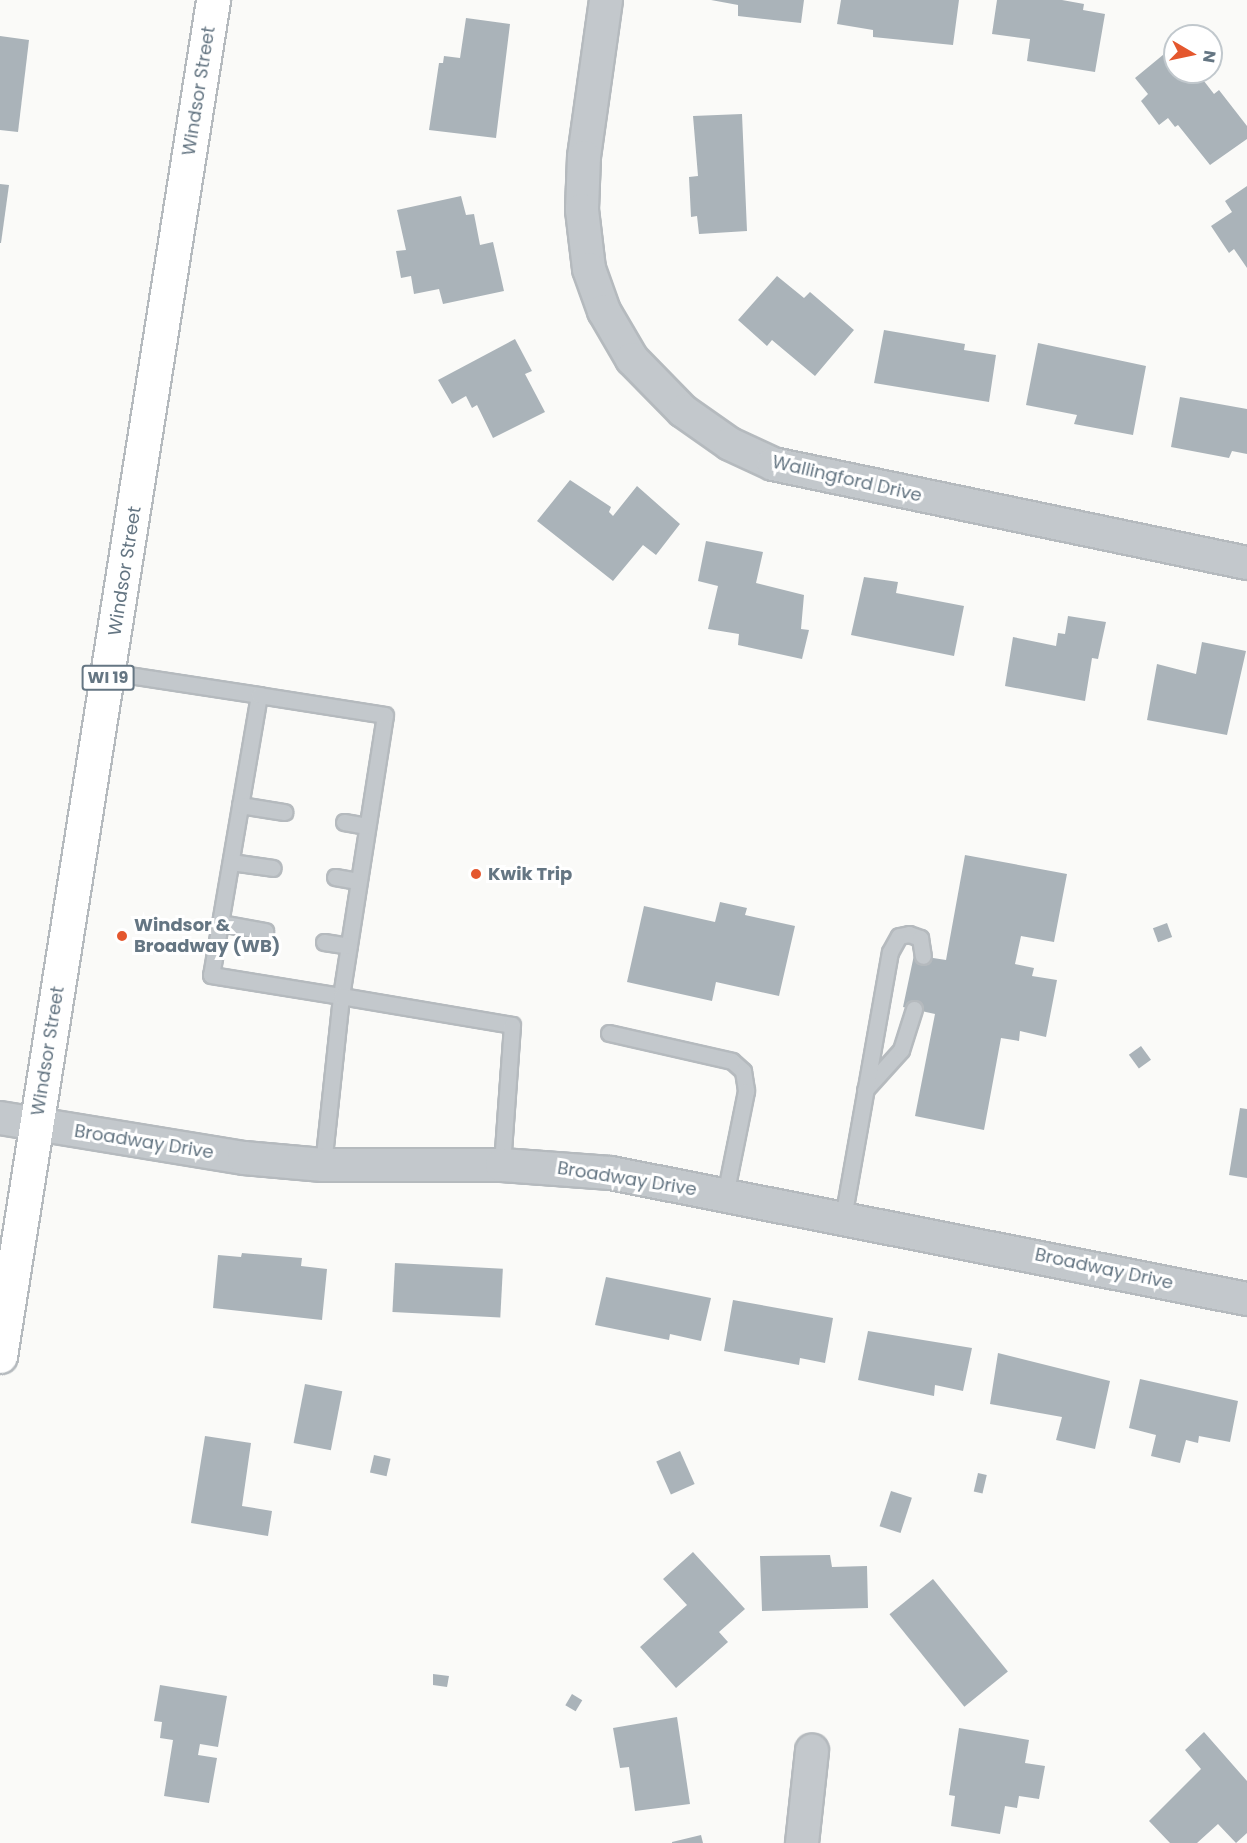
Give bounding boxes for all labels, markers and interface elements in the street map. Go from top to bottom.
north arrow [1163,24,1223,84]
street label: Windsor Street [178,25,220,157]
text: N [1197,49,1222,64]
street label: Wallingford Drive [770,451,924,507]
street label: Windsor Street [104,505,146,637]
road number: WI 19 [81,665,135,691]
place label: Kwik Trip [488,863,572,885]
marker: Kwik Trip [469,867,483,881]
place label: Windsor & Broadway (WB) [134,915,280,958]
marker: Windsor & Broadway (WB) [115,929,129,943]
street label: Windsor Street [27,985,69,1117]
street label: Broadway Drive [73,1120,215,1164]
street label: Broadway Drive [556,1157,698,1201]
street label: Broadway Drive [1033,1244,1175,1294]

